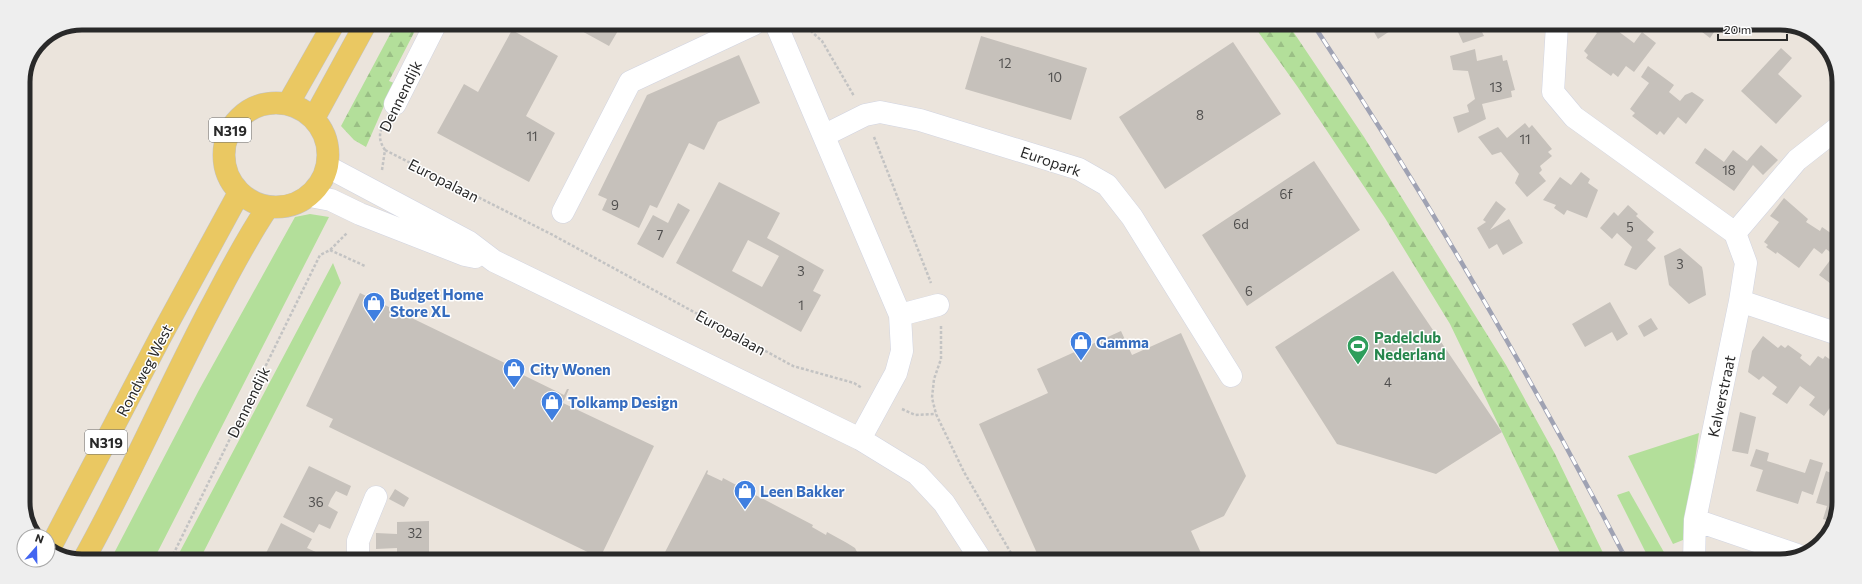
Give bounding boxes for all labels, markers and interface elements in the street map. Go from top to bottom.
scale bar [1718,16,1787,42]
text: 20 m [1724,22,1751,36]
house number: 12 [999,55,1011,71]
street label: Dennendijk [375,57,425,135]
house number: 10 [1048,69,1062,85]
house number: 13 [1490,79,1502,95]
house number: 8 [1196,107,1204,123]
road number: N319 [209,118,251,142]
house number: 11 [526,128,538,144]
house number: 11 [1519,131,1531,147]
street label: Europark [1018,142,1084,180]
street label: Europalaan [406,155,482,205]
house number: 18 [1722,162,1736,178]
house number: 6f [1279,186,1293,202]
house number: 9 [611,197,619,213]
house number: 6d [1233,216,1249,232]
house number: 5 [1626,219,1634,235]
house number: 7 [657,227,664,243]
house number: 3 [1676,256,1684,272]
house number: 3 [797,263,805,279]
house number: 6 [1245,283,1253,299]
place label: Budget Home Store XL [390,285,484,320]
shop icon: Budget Home Store XL [361,290,387,323]
house number: 1 [798,297,804,313]
street label: Europalaan [693,306,769,358]
street label: Rondweg West [112,321,176,419]
place label: Padelclub Nederland [1374,328,1445,363]
shop icon: Gamma [1068,329,1094,362]
place label: Gamma [1096,333,1149,351]
sports icon: Padelclub Nederland [1345,333,1371,366]
street label: Kalverstraat [1704,353,1738,439]
shop icon: City Wonen [501,356,527,389]
place label: City Wonen [530,360,611,378]
street label: Dennendijk [223,363,273,441]
house number: 4 [1384,374,1392,390]
shop icon: Tolkamp Design [539,389,565,422]
place label: Tolkamp Design [568,393,678,411]
road number: N319 [85,430,127,454]
shop icon: Leen Bakker [732,478,758,511]
place label: Leen Bakker [760,482,845,500]
house number: 36 [308,494,324,510]
house number: 32 [408,525,422,541]
north arrow [16,528,56,568]
text: N [33,531,46,546]

